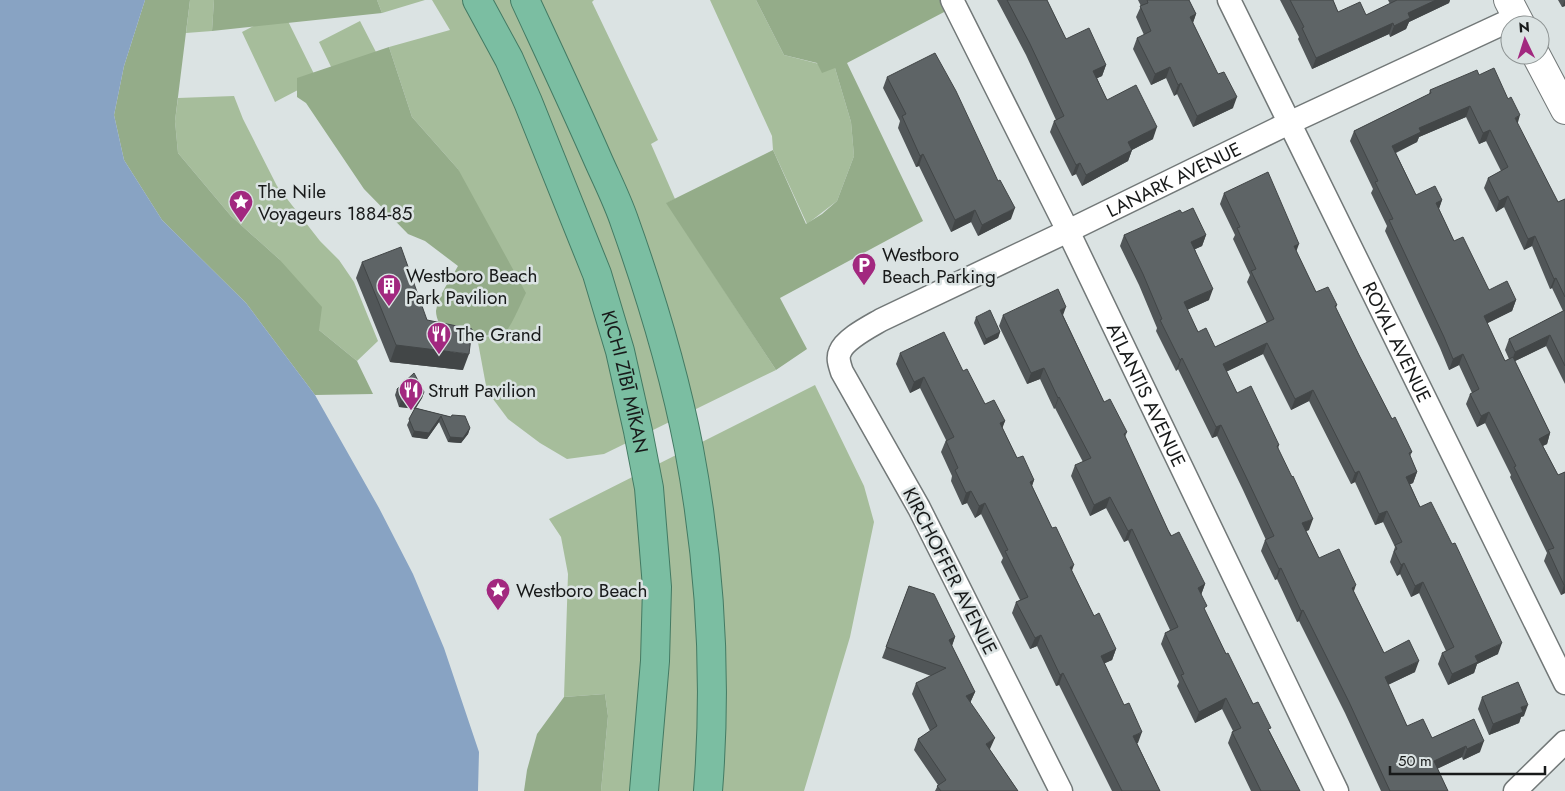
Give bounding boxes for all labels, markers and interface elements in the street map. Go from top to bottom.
north arrow [1500,15,1550,65]
text: N [1518,17,1530,37]
street label: LANARK AVENUE [1102,135,1246,224]
place label: The Nile Voyageurs 1884-85 [258,178,413,227]
place icon: The Nile Voyageurs 1884-85 [228,189,254,223]
place label: Westboro Beach Parking [882,241,996,290]
parking icon: Westboro Beach Parking [851,252,877,286]
place label: Westboro Beach Park Pavilion [406,262,537,311]
building icon: Westboro Beach Park Pavilion [376,273,402,307]
street label: ROYAL AVENUE [1356,277,1438,407]
street label: KICHI ZĪBĪ MĪKAN [595,307,656,456]
street label: ATLANTIS AVENUE [1100,318,1193,471]
restaurant icon: The Grand [426,321,452,355]
place label: The Grand [456,321,541,348]
restaurant icon: Strutt Pavilion [398,377,424,411]
place label: Strutt Pavilion [428,377,536,404]
street label: KIRCHOFFER AVENUE [896,483,1004,659]
place icon: Westboro Beach [485,577,511,611]
place label: Westboro Beach [516,577,647,604]
scale bar [1390,744,1545,776]
text: 50 m [1398,750,1432,772]

